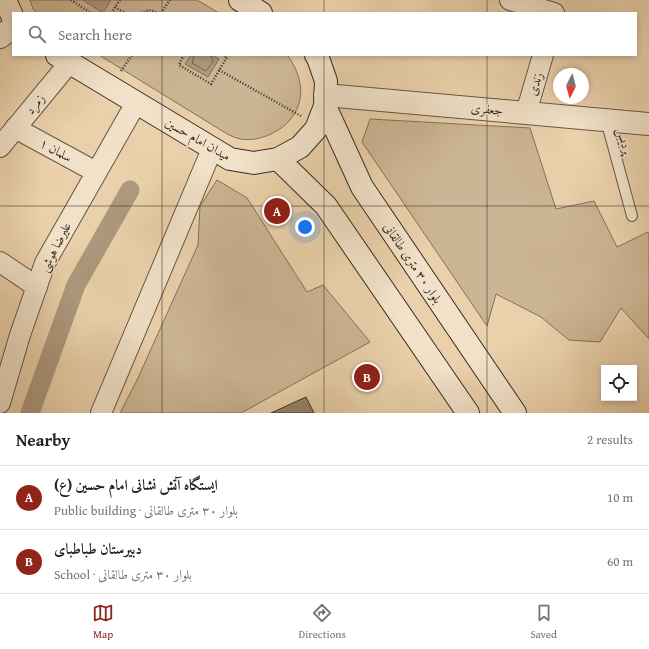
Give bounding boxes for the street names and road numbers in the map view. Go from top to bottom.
street label: زندی [522,70,548,98]
street label: زمرد [21,90,49,118]
street label: جعفری [470,98,504,120]
street label: میدان امام حسین [161,113,234,167]
street label: پردیس [612,125,638,158]
street label: سلمان ۱ [36,133,76,167]
street label: علیرضا هوشی [34,219,76,275]
street label: بلوار ۳۰ متری طالقانی [379,219,447,307]

